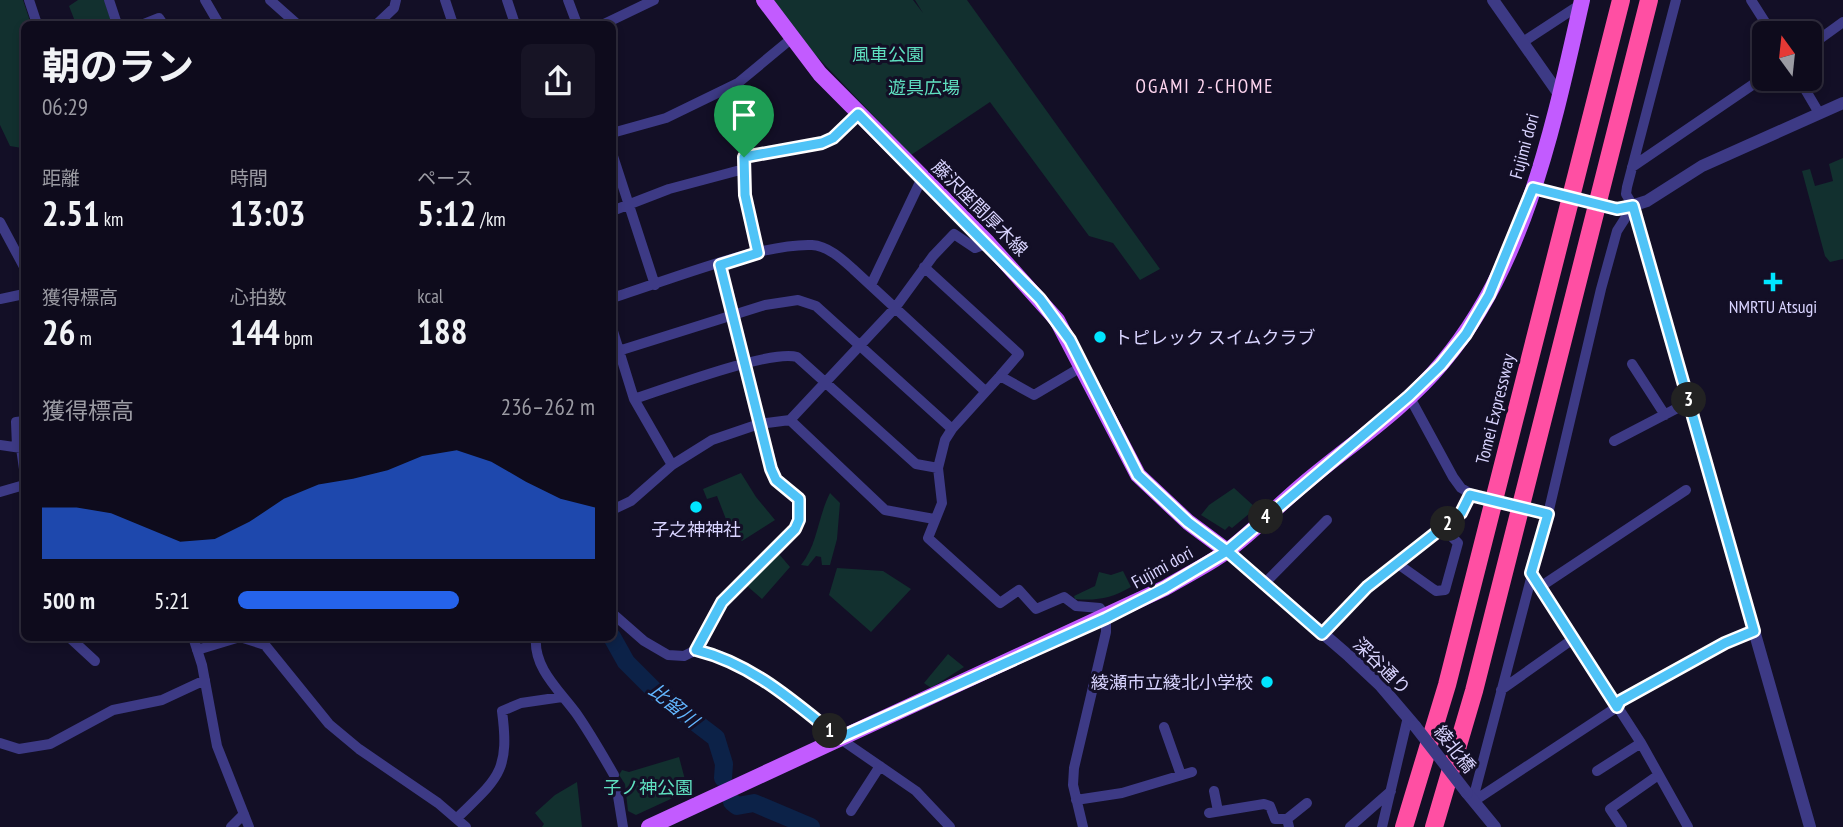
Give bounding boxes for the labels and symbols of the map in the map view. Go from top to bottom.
north arrow [1752,21,1822,91]
park label: 風車公園 [852,43,924,66]
district label: OGAMI 2-CHOME [1136,74,1274,98]
park label: 遊具広場 [888,76,960,99]
pin [714,85,774,157]
street label: Fujimi dori [1504,111,1544,181]
street label: 藤沢座間厚木線 [927,155,1033,261]
marker: NMRTU Atsugi [1763,272,1783,292]
place label: NMRTU Atsugi [1729,295,1817,318]
place label: トピレック スイムクラブ [1114,326,1315,349]
marker: トピレック スイムクラブ [1092,329,1108,345]
street label: Tomei Expressway [1470,351,1520,467]
pin: 3 [1672,382,1706,418]
marker: 子之神神社 [688,499,704,515]
pin: 4 [1248,500,1284,534]
pin: 2 [1430,506,1466,542]
place label: 子之神神社 [651,518,741,541]
street label: Fujimi dori [1127,541,1197,593]
street label: 深谷通り [1348,632,1416,700]
place label: 綾瀬市立綾北小学校 [1091,671,1253,694]
marker: 綾瀬市立綾北小学校 [1259,674,1275,690]
water label: 比留川 [644,678,705,734]
pin: 1 [812,714,848,748]
street label: 綾北橋 [1429,721,1481,777]
park label: 子ノ神公園 [603,776,693,799]

